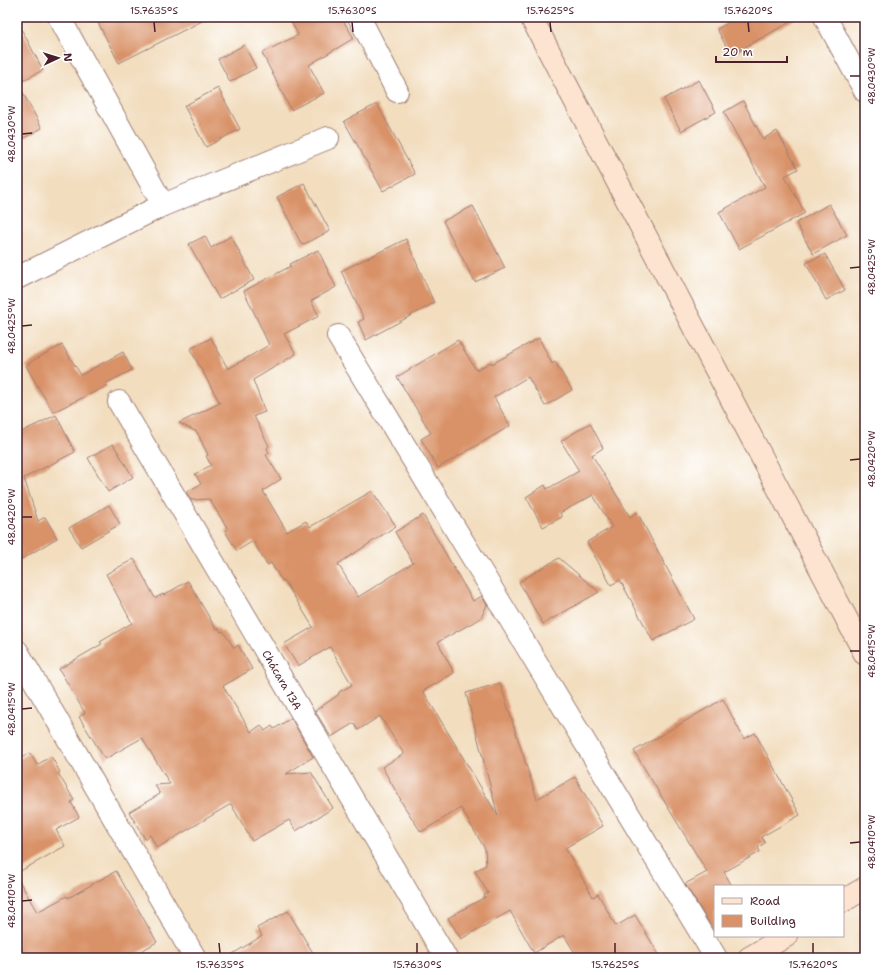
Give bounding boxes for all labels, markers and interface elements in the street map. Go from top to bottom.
text: 15.7635°S [130,4,178,17]
text: 15.7630°S [327,4,377,17]
text: 15.7625°S [526,4,575,17]
text: 15.7620°S [724,4,773,17]
north arrow [38,38,78,78]
scale bar [716,38,787,64]
text: 20 m [722,44,753,60]
text: 48.0430°W [865,47,878,105]
text: N [60,52,75,62]
text: 48.0430°W [5,105,18,163]
text: 48.0425°W [865,238,878,295]
text: 48.0425°W [5,297,18,354]
text: 48.0420°W [865,430,878,488]
text: 48.0420°W [5,488,18,546]
text: 48.0415°W [865,624,878,678]
street label: Chácara 13A [258,648,305,713]
text: 48.0415°W [5,682,18,736]
text: 48.0410°W [865,814,878,869]
text: 48.0410°W [5,873,18,928]
legend [714,885,844,937]
text: Road [750,893,781,909]
text: Building [750,913,796,929]
text: 15.7635°S [196,958,244,971]
text: 15.7630°S [392,958,442,971]
text: 15.7625°S [591,958,640,971]
text: 15.7620°S [789,958,838,971]

